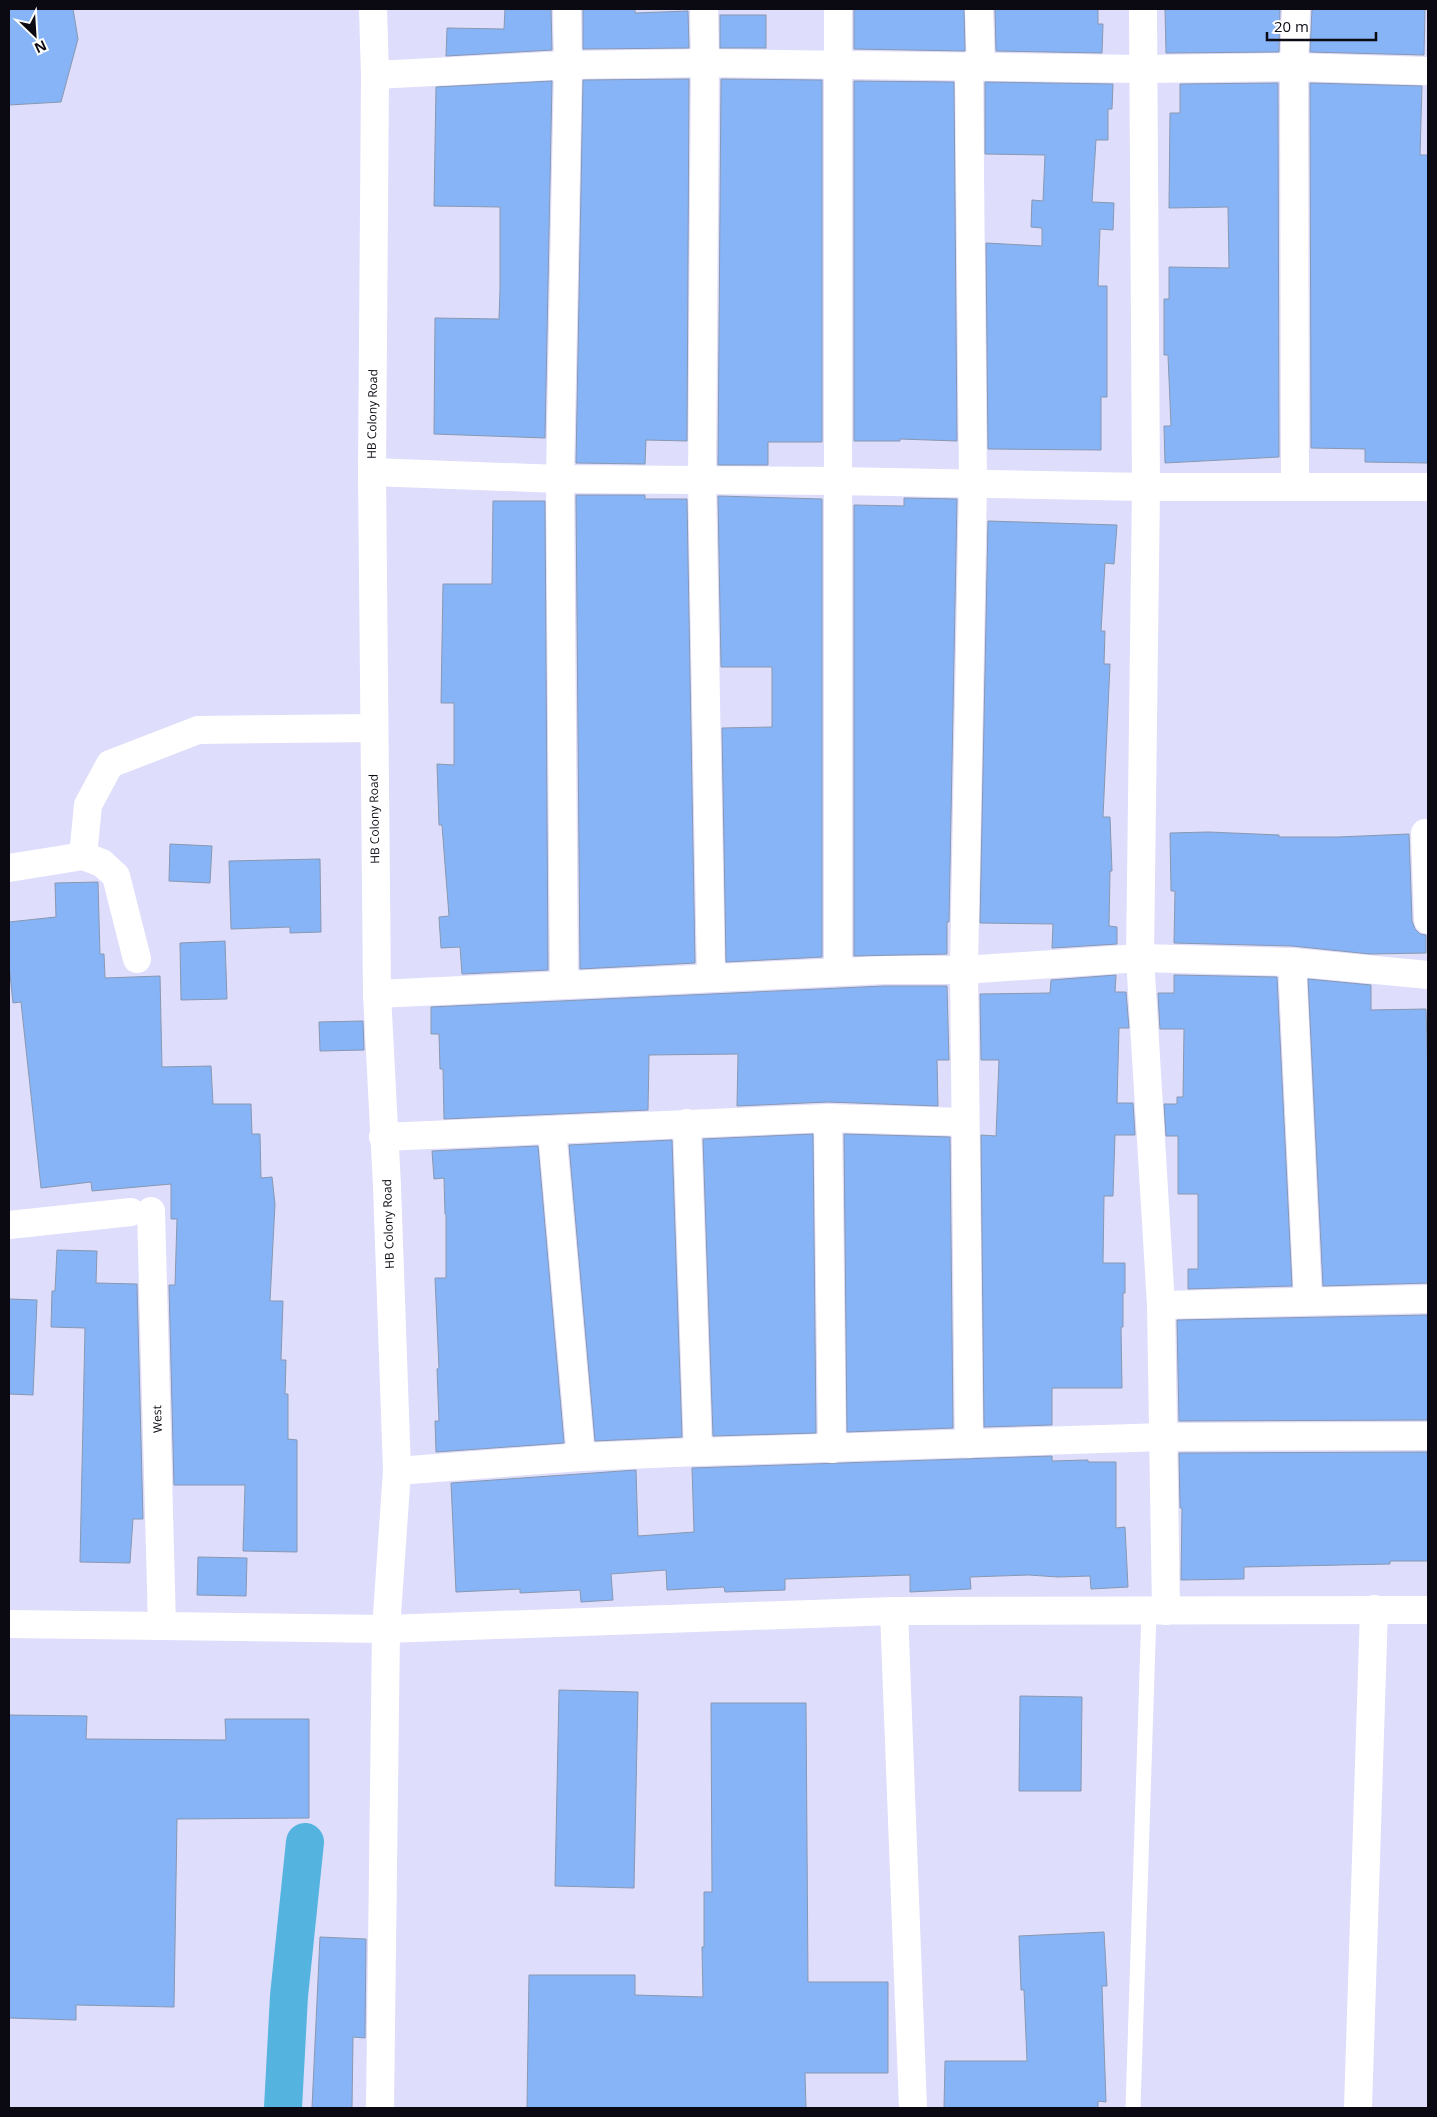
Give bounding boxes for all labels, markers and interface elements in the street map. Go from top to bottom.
north arrow [10,10,60,60]
scale bar [1267,10,1376,42]
text: 20 m [1274,16,1309,36]
text: N [32,36,50,58]
street label: HB Colony Road [363,369,381,459]
street label: HB Colony Road [365,774,383,864]
street label: HB Colony Road [378,1179,398,1269]
street label: West [148,1405,166,1433]

